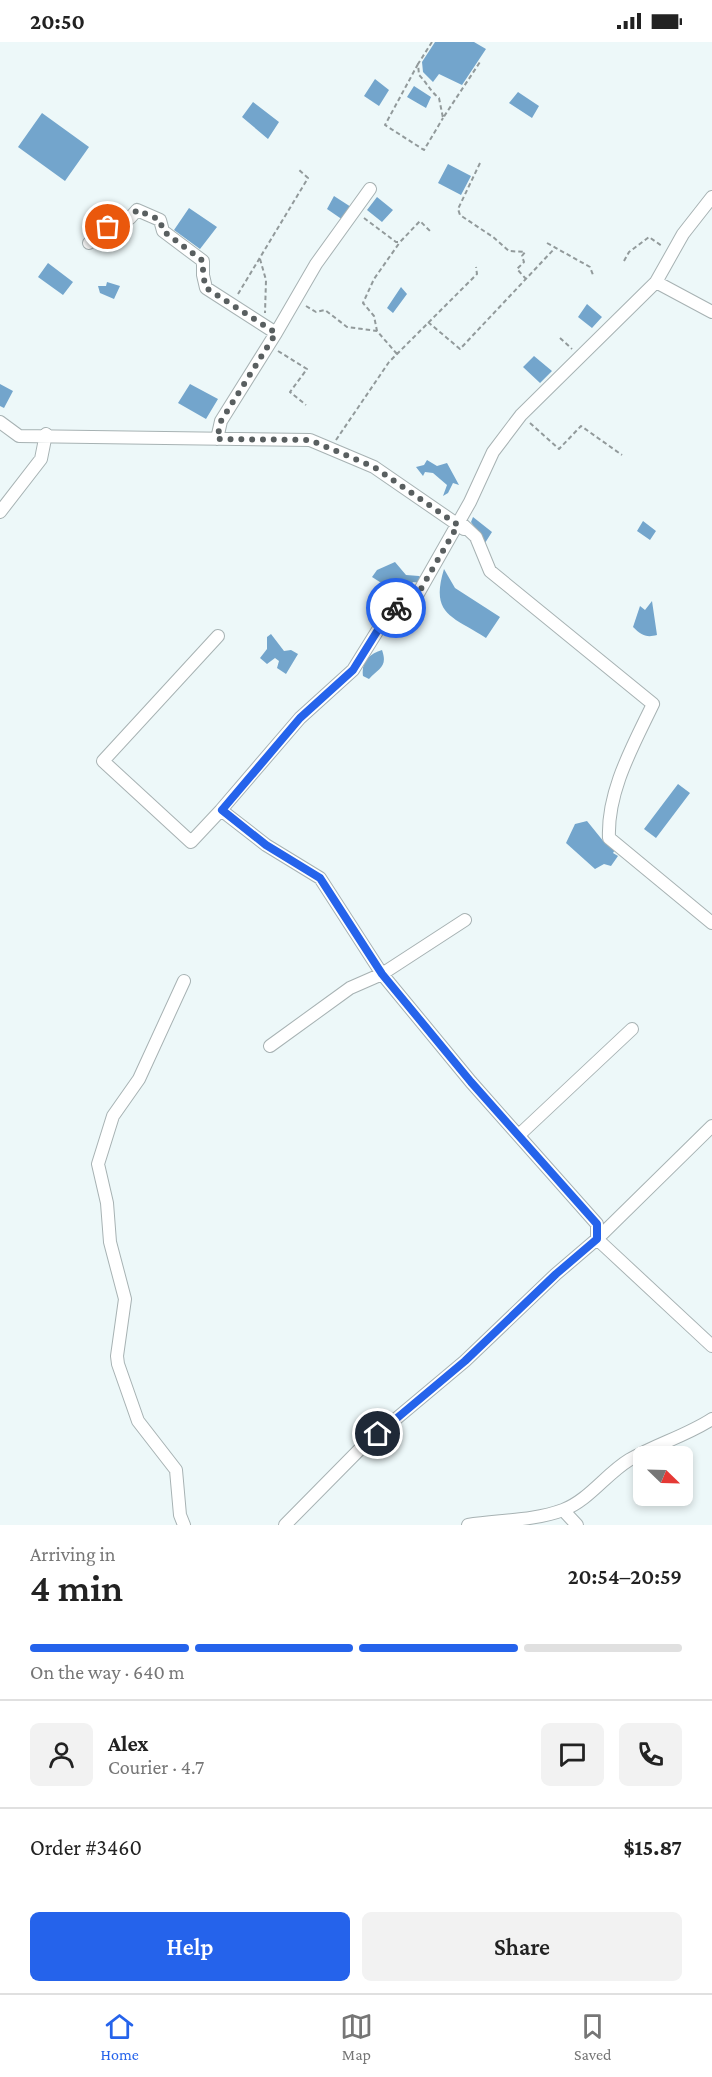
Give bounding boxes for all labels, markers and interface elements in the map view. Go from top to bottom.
text: 20:50 [30,9,85,34]
pin [82,201,133,252]
icon: bag [91,210,124,243]
courier [366,578,426,638]
icon: bike [380,592,413,625]
pin [352,1408,403,1459]
icon: home [361,1417,394,1450]
north arrow [633,1446,693,1506]
map controls [633,1446,693,1506]
text: Arriving in [30,1543,115,1565]
text: 20:54–20:59 [568,1564,682,1589]
text: 4 min [30,1566,123,1609]
text: On the way · 640 m [30,1661,185,1683]
button: person [30,1723,93,1786]
button: chat [541,1723,604,1786]
button: phone [619,1723,682,1786]
text: Alex [108,1731,149,1756]
text: Courier · 4.7 [108,1756,204,1778]
text: Order #3460 [30,1835,142,1860]
text: $15.87 [623,1835,682,1860]
button: Help [30,1912,350,1981]
button: Share [362,1912,682,1981]
tab: Home [101,2010,139,2063]
tab: Map [340,2010,373,2063]
tab: Saved [574,2010,611,2063]

